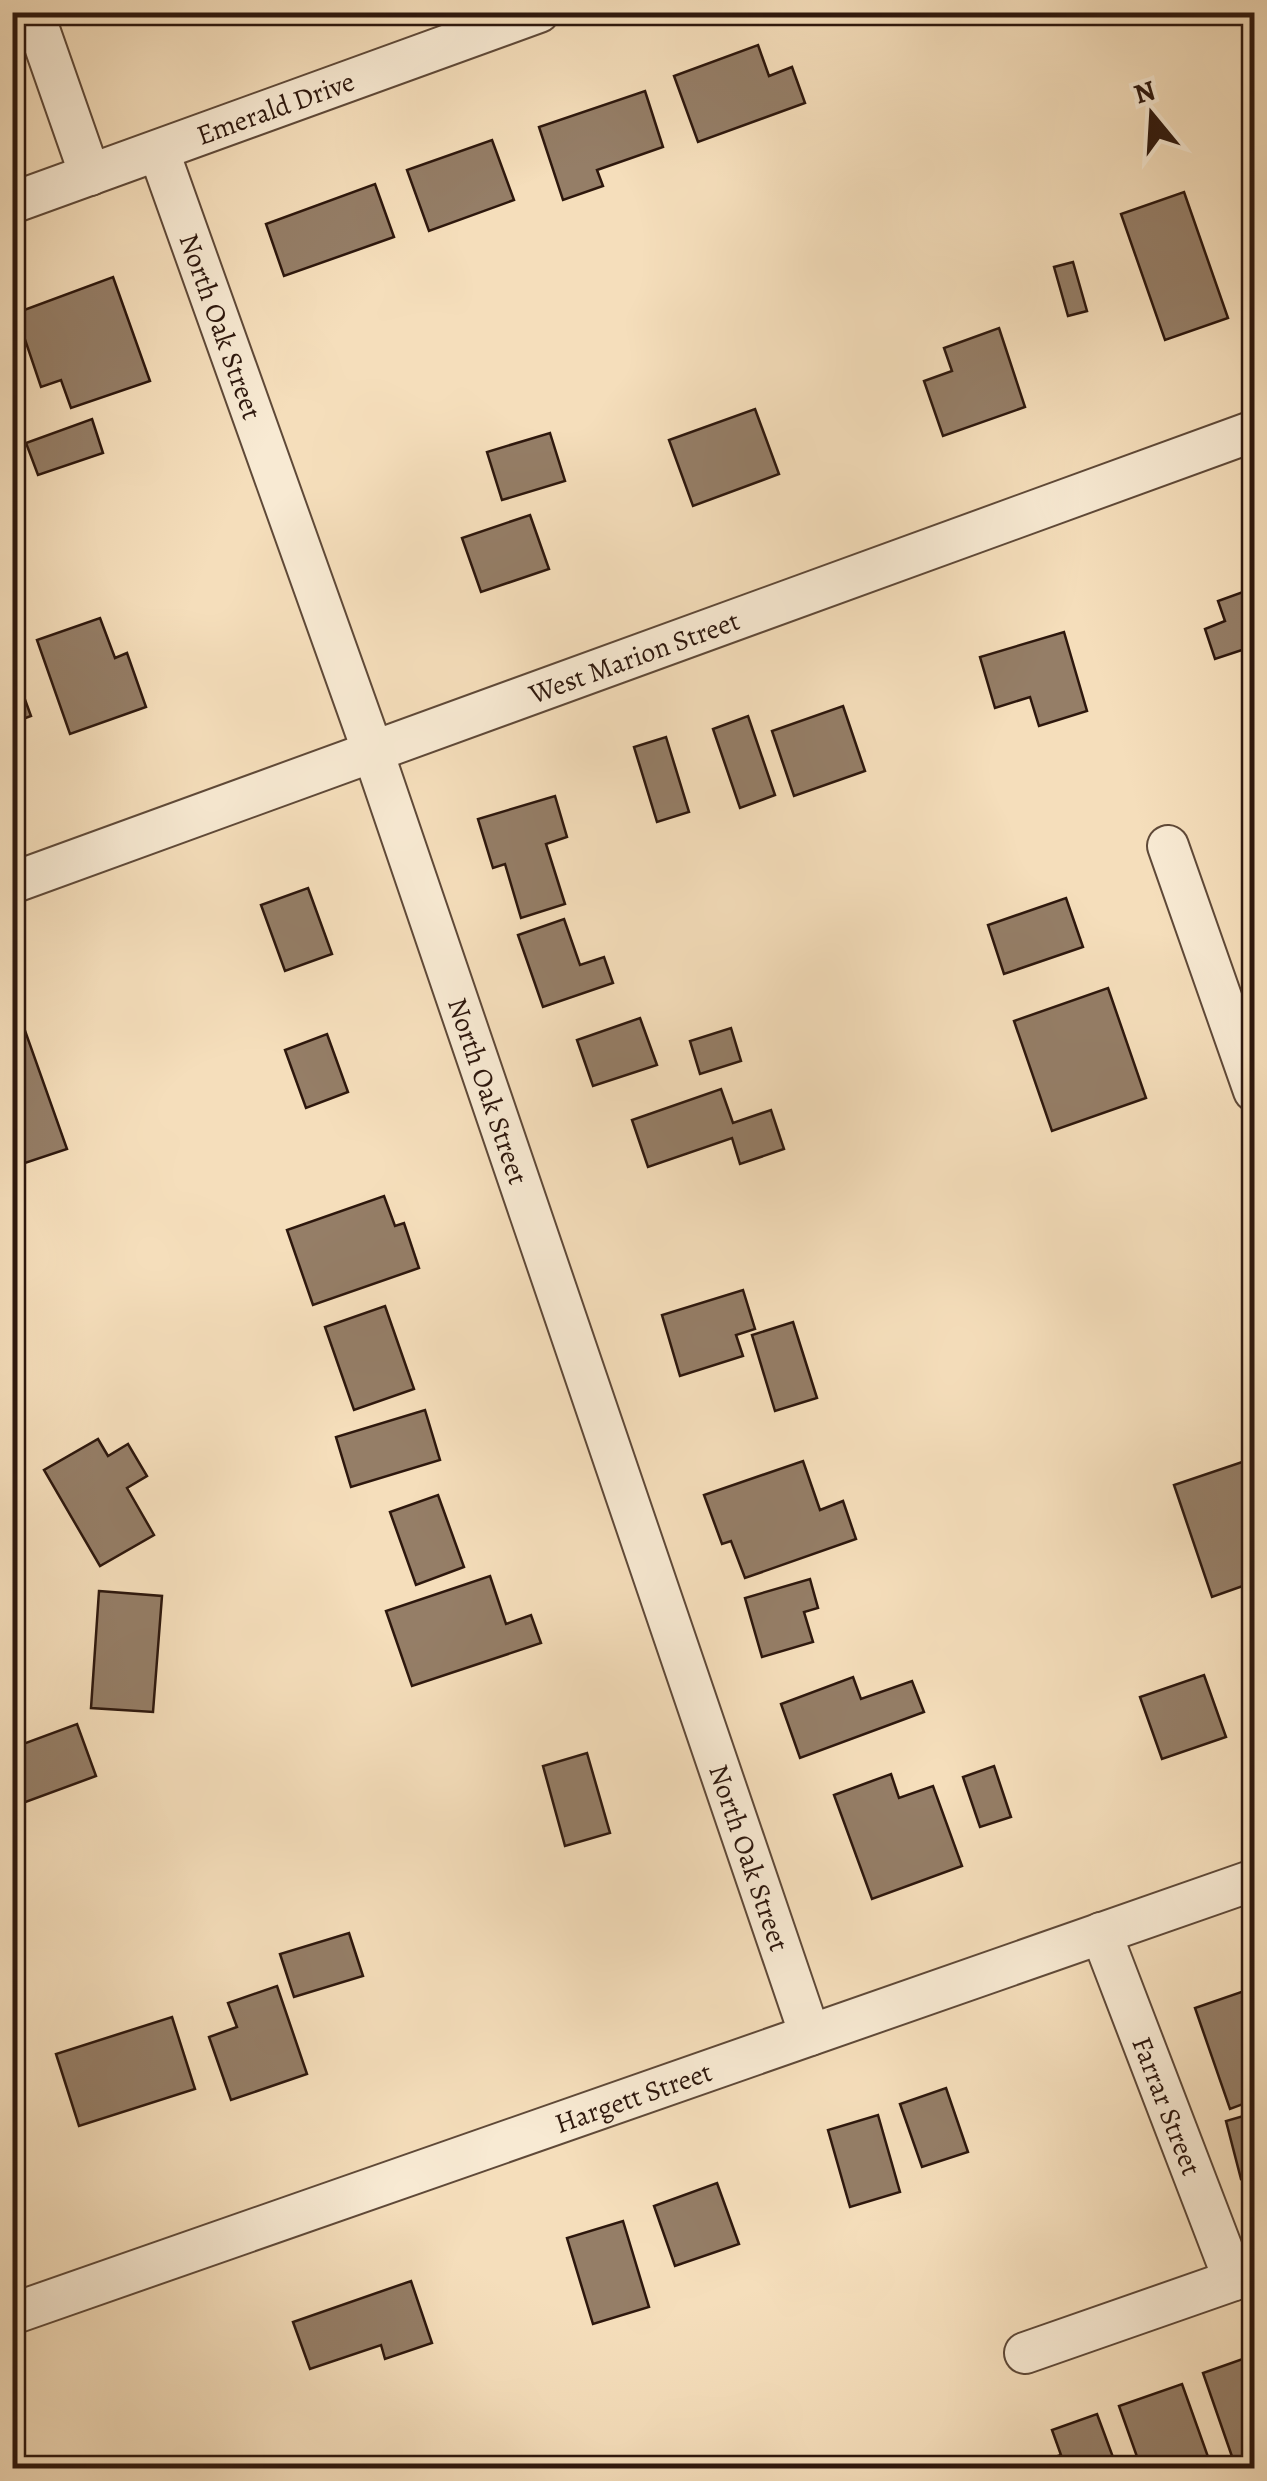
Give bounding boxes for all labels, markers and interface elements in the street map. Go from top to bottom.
street label: Emerald Drive [191,62,360,155]
north arrow [1102,65,1202,165]
text: N [1129,71,1160,113]
street label: North Oak Street [170,228,271,425]
street label: West Marion Street [523,602,745,714]
street label: North Oak Street [438,993,537,1190]
street label: North Oak Street [699,1760,798,1956]
street label: Farrar Street [1122,2031,1210,2181]
street label: Hargett Street [550,2053,717,2143]

